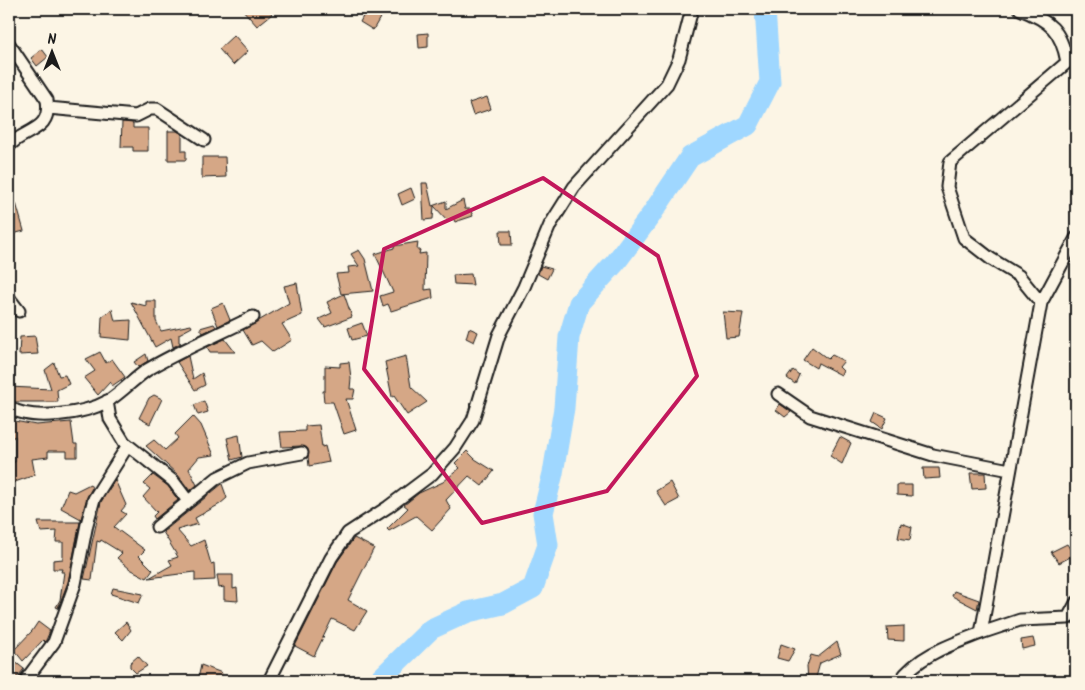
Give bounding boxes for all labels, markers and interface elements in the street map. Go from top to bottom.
north arrow [28,28,78,78]
text: N [48,29,57,51]

